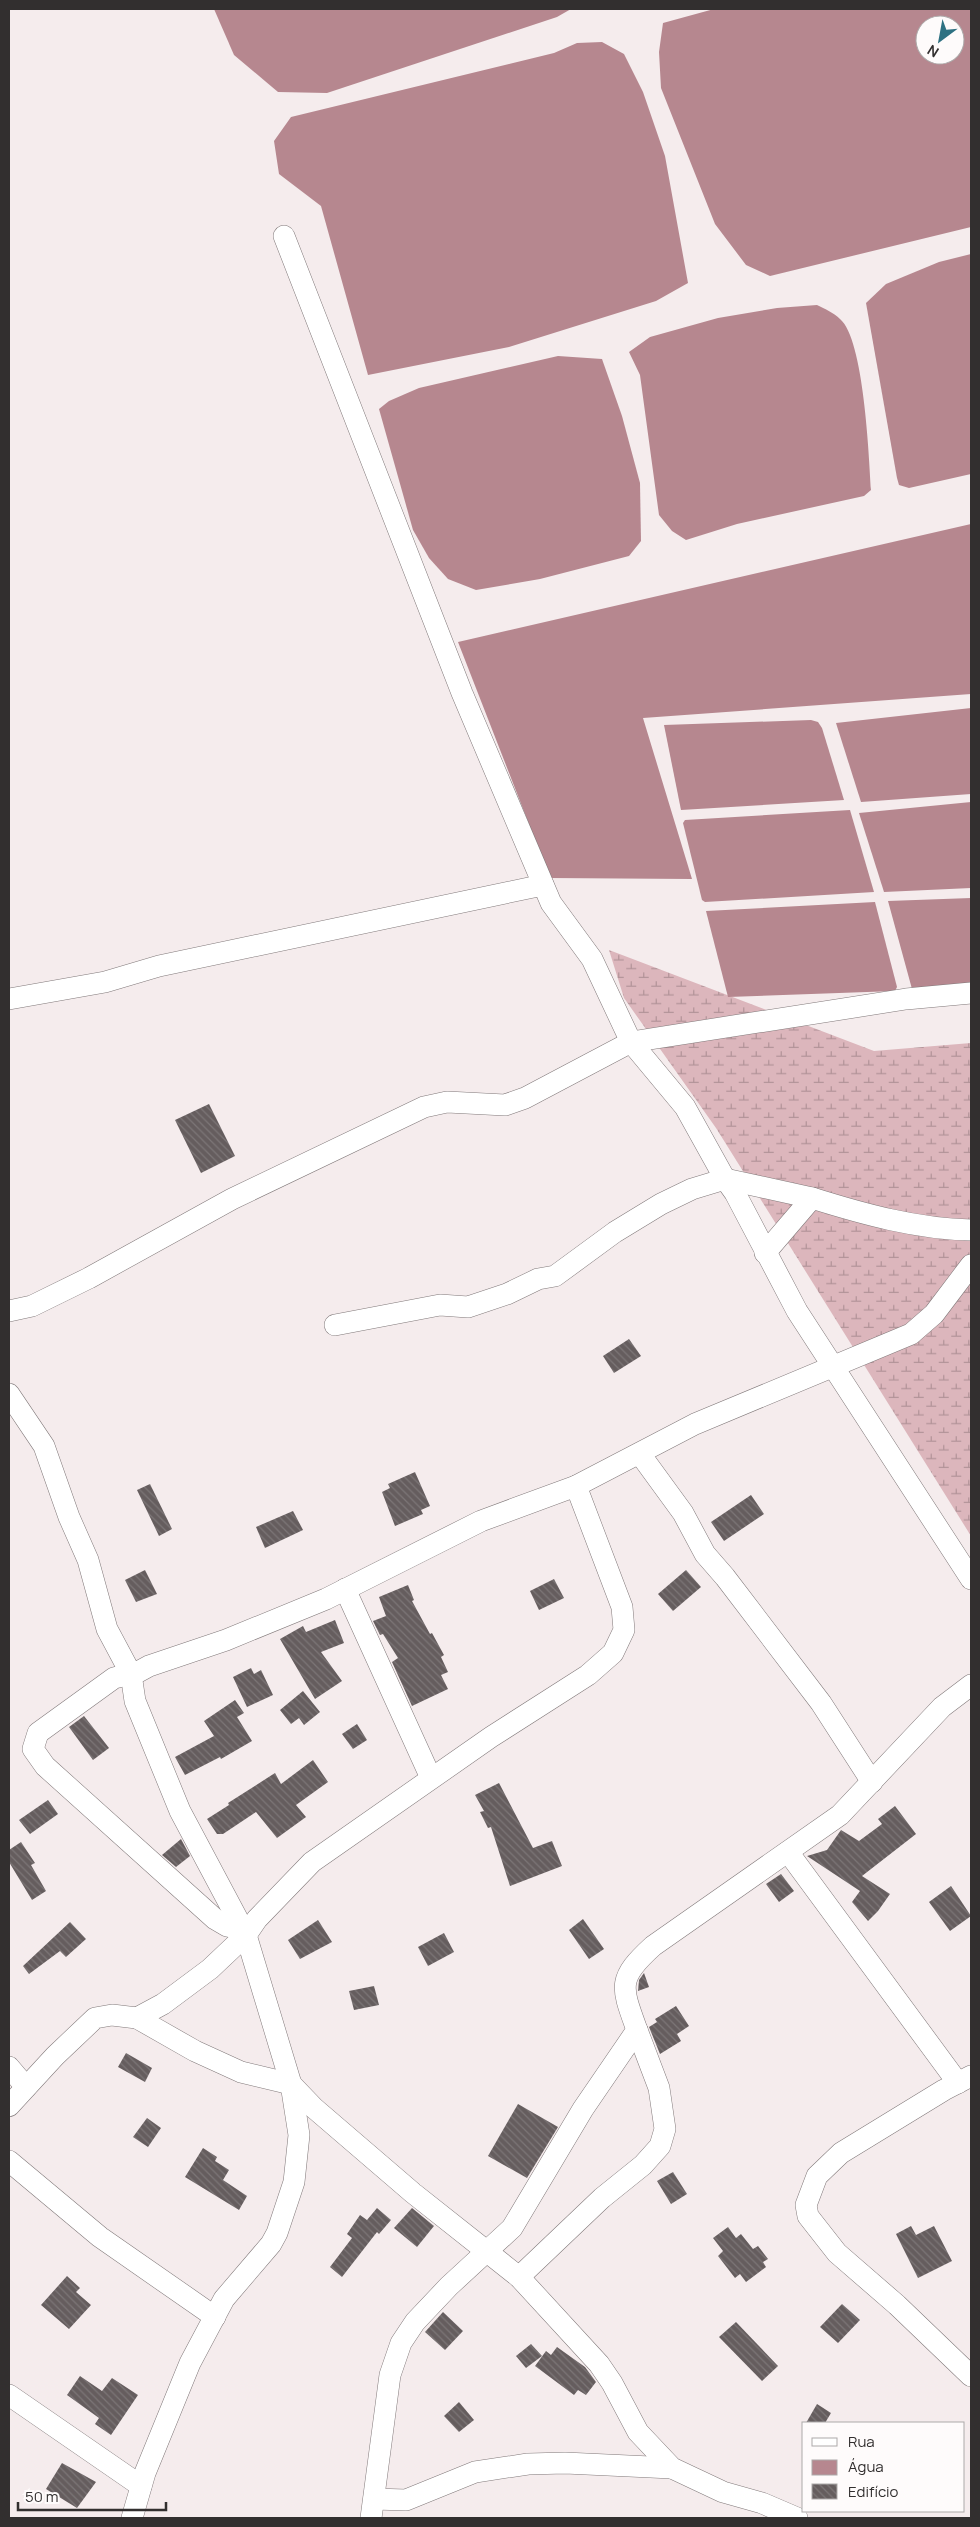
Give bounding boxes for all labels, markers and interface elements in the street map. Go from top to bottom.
north arrow [915,15,965,65]
text: N [924,41,942,62]
legend [802,2422,965,2512]
text: Rua [848,2431,875,2452]
text: Água [848,2456,884,2477]
scale bar [18,2480,165,2512]
text: Edifício [848,2481,899,2502]
text: 50 m [25,2486,59,2507]

